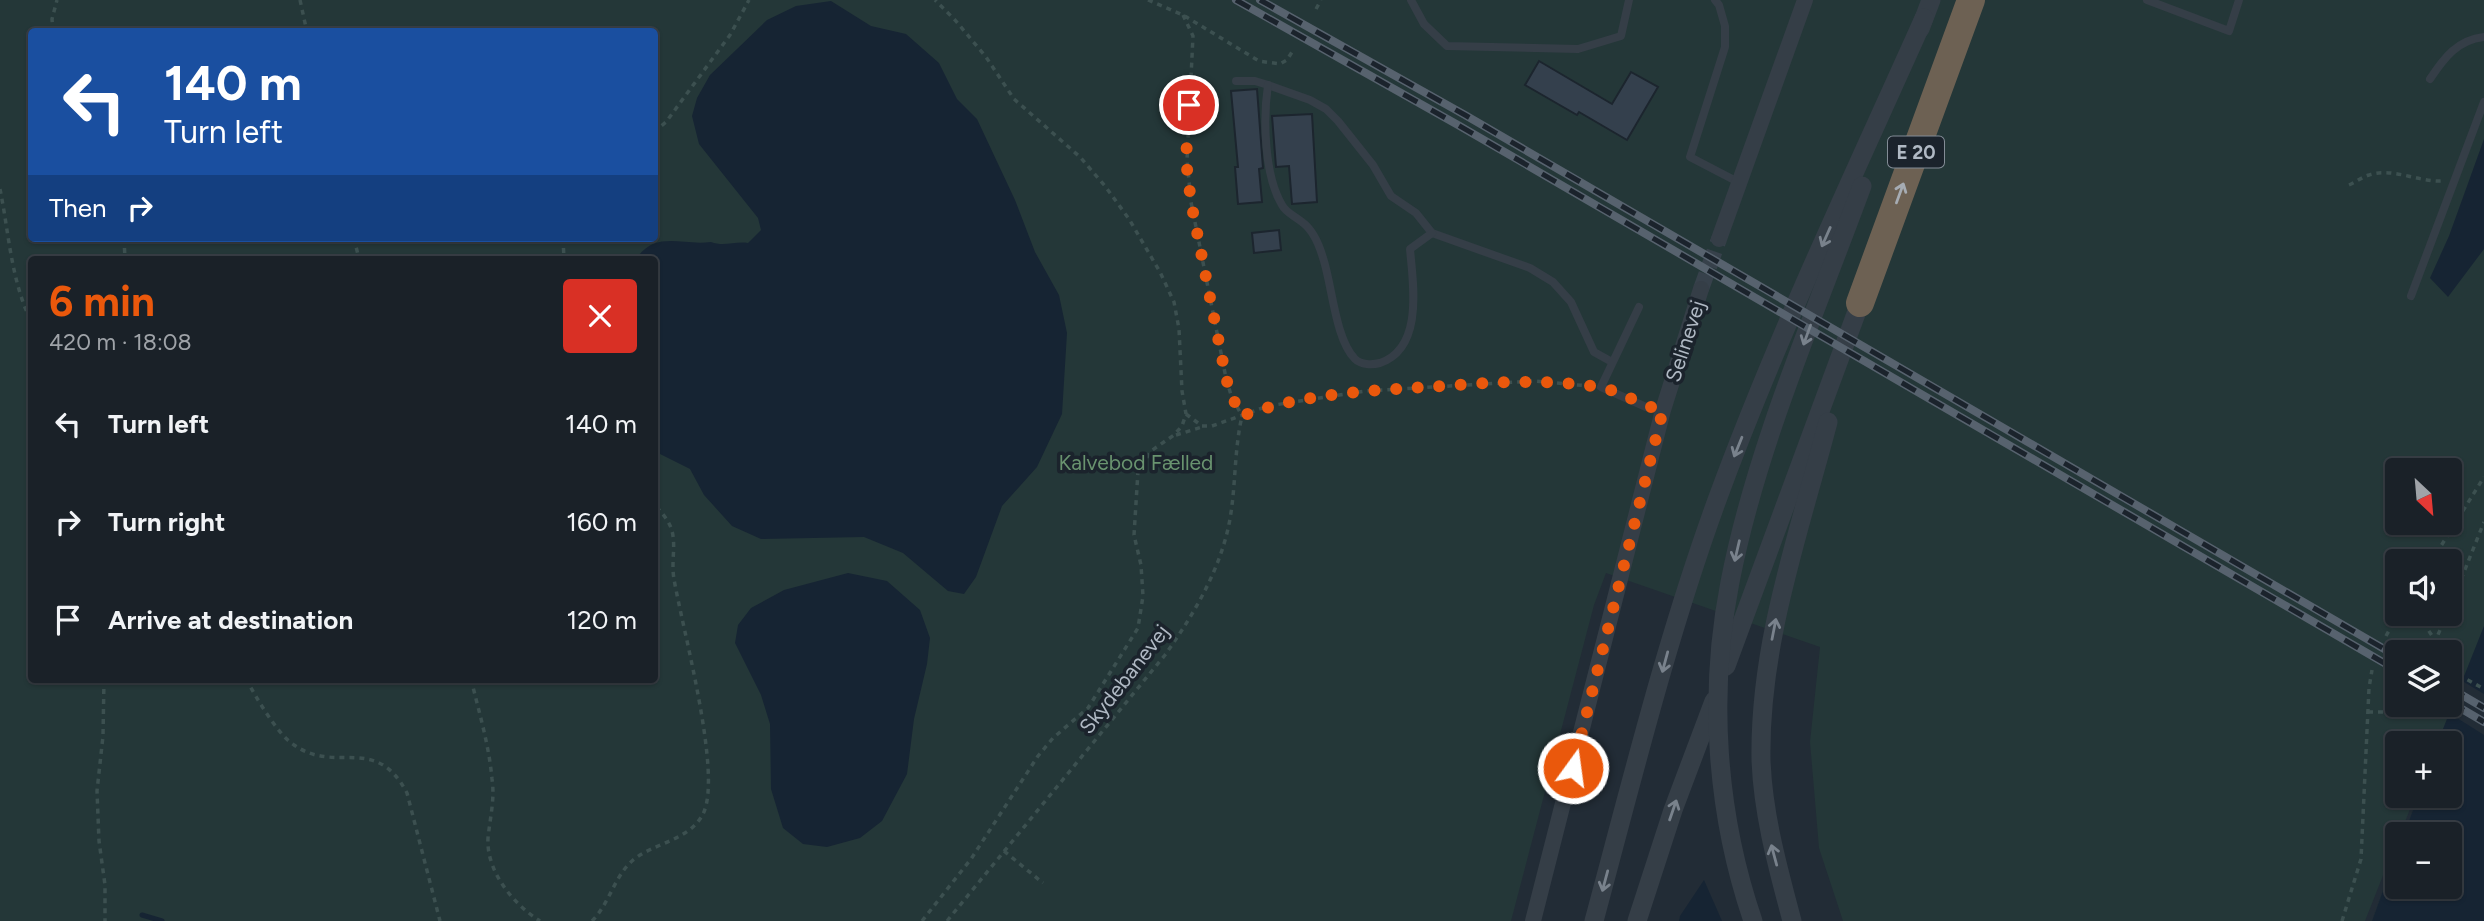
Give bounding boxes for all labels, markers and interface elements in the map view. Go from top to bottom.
text: 140 m [164,53,302,112]
icon: left [49,56,140,147]
pin [1159,75,1219,135]
icon: arrive [1170,86,1208,124]
text: Turn left [164,113,283,151]
road number: E 20 [1888,136,1944,168]
one-way arrow [1895,183,1908,205]
icon: right [121,189,159,227]
text: Then [49,192,107,224]
one-way arrow [1819,226,1832,247]
text: 6 min [49,276,155,327]
button: close [563,279,637,353]
street label: Selinevej [1660,297,1710,385]
one-way arrow [1800,324,1812,346]
text: 420 m · 18:08 [49,328,192,356]
icon: left [49,405,87,443]
text: Turn left [108,408,209,440]
text: 140 m [565,408,637,440]
one-way arrow [1730,435,1743,457]
park label: Kalvebod Fælled [1059,450,1213,475]
north arrow [2385,458,2462,536]
map controls [2385,458,2462,899]
icon: right [49,503,87,541]
text: Turn right [108,506,225,538]
text: 160 m [566,506,637,538]
one-way arrow [1730,539,1743,562]
button: sound [2385,549,2462,626]
icon: arrive [49,601,87,639]
text: Arrive at destination [108,604,353,636]
text: 120 m [567,604,637,636]
one-way arrow [1768,618,1781,641]
street label: Skydebanevej [1074,620,1174,738]
button: layers [2385,640,2462,717]
one-way arrow [1658,651,1671,673]
position arrow [1536,731,1610,805]
button: + [2385,731,2462,808]
one-way arrow [1668,799,1680,821]
button: − [2385,822,2462,899]
one-way arrow [1767,844,1780,867]
one-way arrow [1598,870,1611,892]

